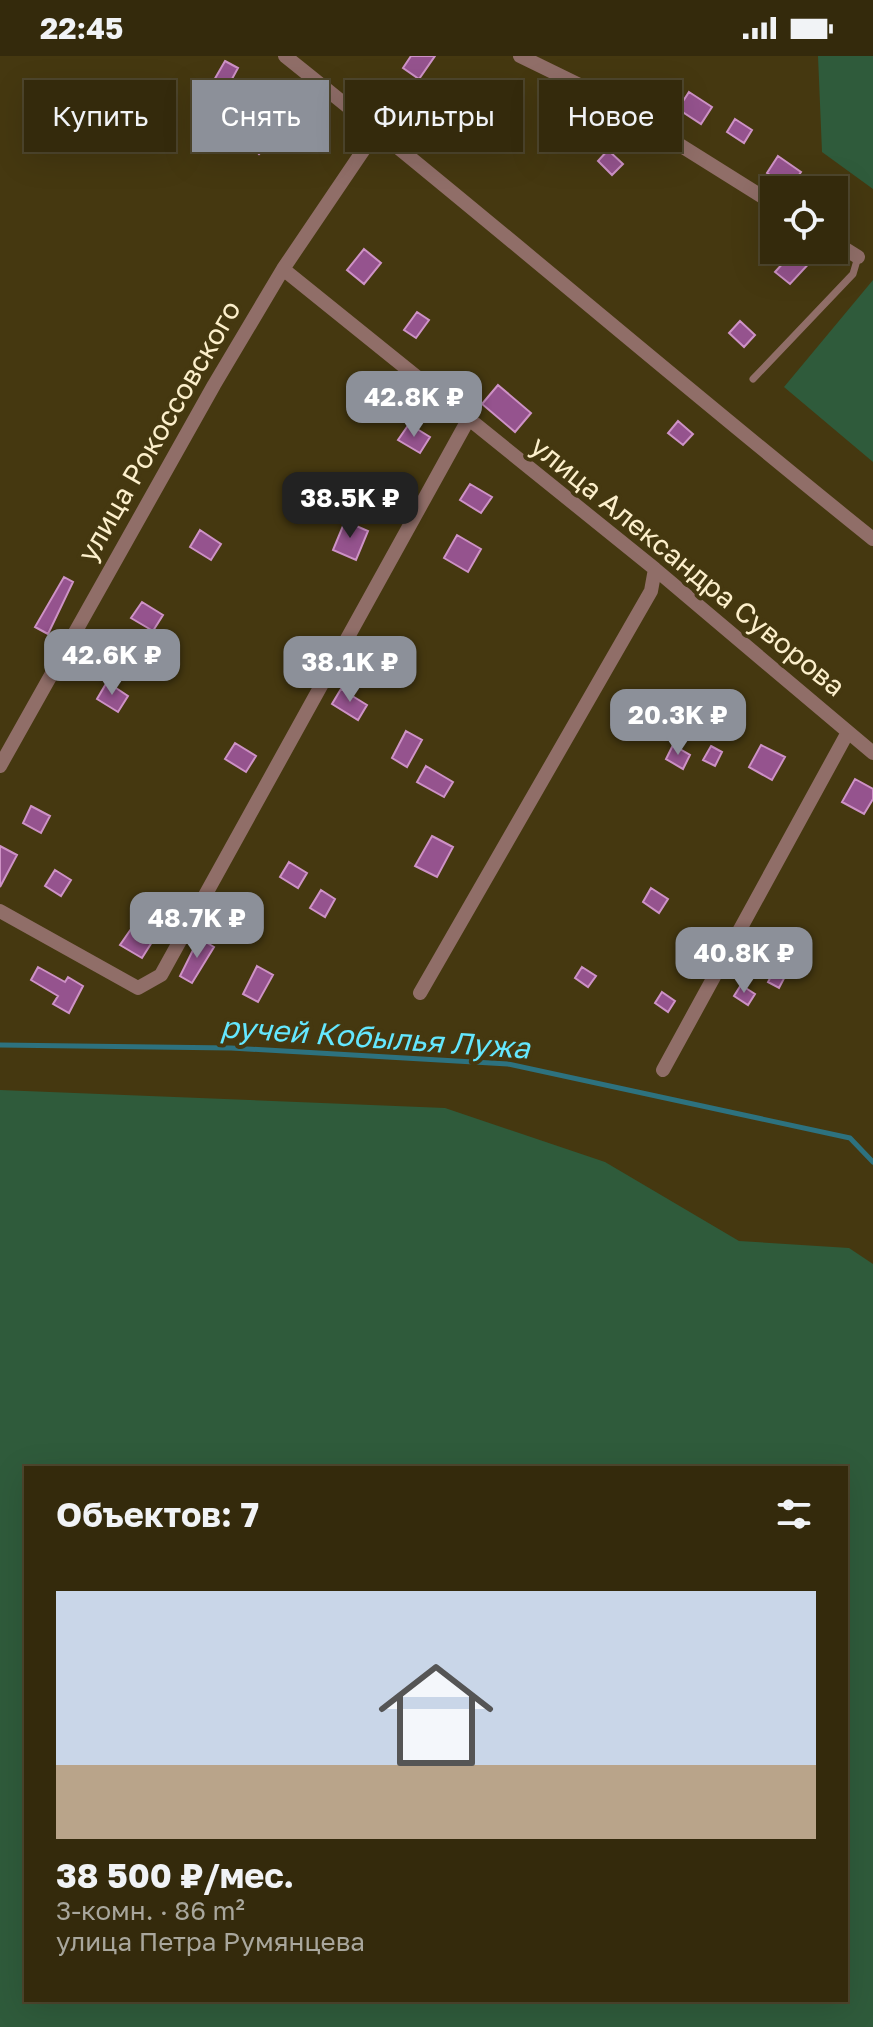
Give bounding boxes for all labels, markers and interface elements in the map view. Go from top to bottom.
text: 22:45 [40,10,123,46]
chip: Купить [24,80,176,152]
chip: Снять [192,80,329,152]
chip: Фильтры [345,80,523,152]
chip: Новое [539,80,682,152]
map controls [760,176,848,264]
button: locate [760,176,848,264]
street label: улица Рокоссовского [70,294,247,567]
pin: 42.8K ₽ [340,371,488,439]
text: 42.8K ₽ [364,381,464,412]
street label: улица Александра Суворова [525,429,852,703]
pin: 38.5K ₽ [276,472,424,540]
text: 38.5K ₽ [300,482,400,513]
pin: 42.6K ₽ [38,629,186,697]
pin: 38.1K ₽ [276,636,424,704]
text: 42.6K ₽ [62,639,162,670]
text: 38.1K ₽ [301,646,399,677]
pin: 20.3K ₽ [604,689,752,757]
text: 20.3K ₽ [628,699,728,730]
pin: 48.7K ₽ [123,892,271,960]
text: 48.7K ₽ [148,902,246,933]
pin: 40.8K ₽ [670,927,818,995]
text: 40.8K ₽ [693,937,795,968]
water label: ручей Кобылья Лужа [219,1008,532,1066]
icon: filters [772,1492,816,1536]
text: Объектов: 7 [56,1494,259,1534]
icon: home [364,1643,508,1787]
text: 38 500 ₽/мес. [56,1855,294,1895]
text: 3-комн. · 86 m² [56,1895,245,1926]
text: улица Петра Румянцева [56,1926,365,1957]

